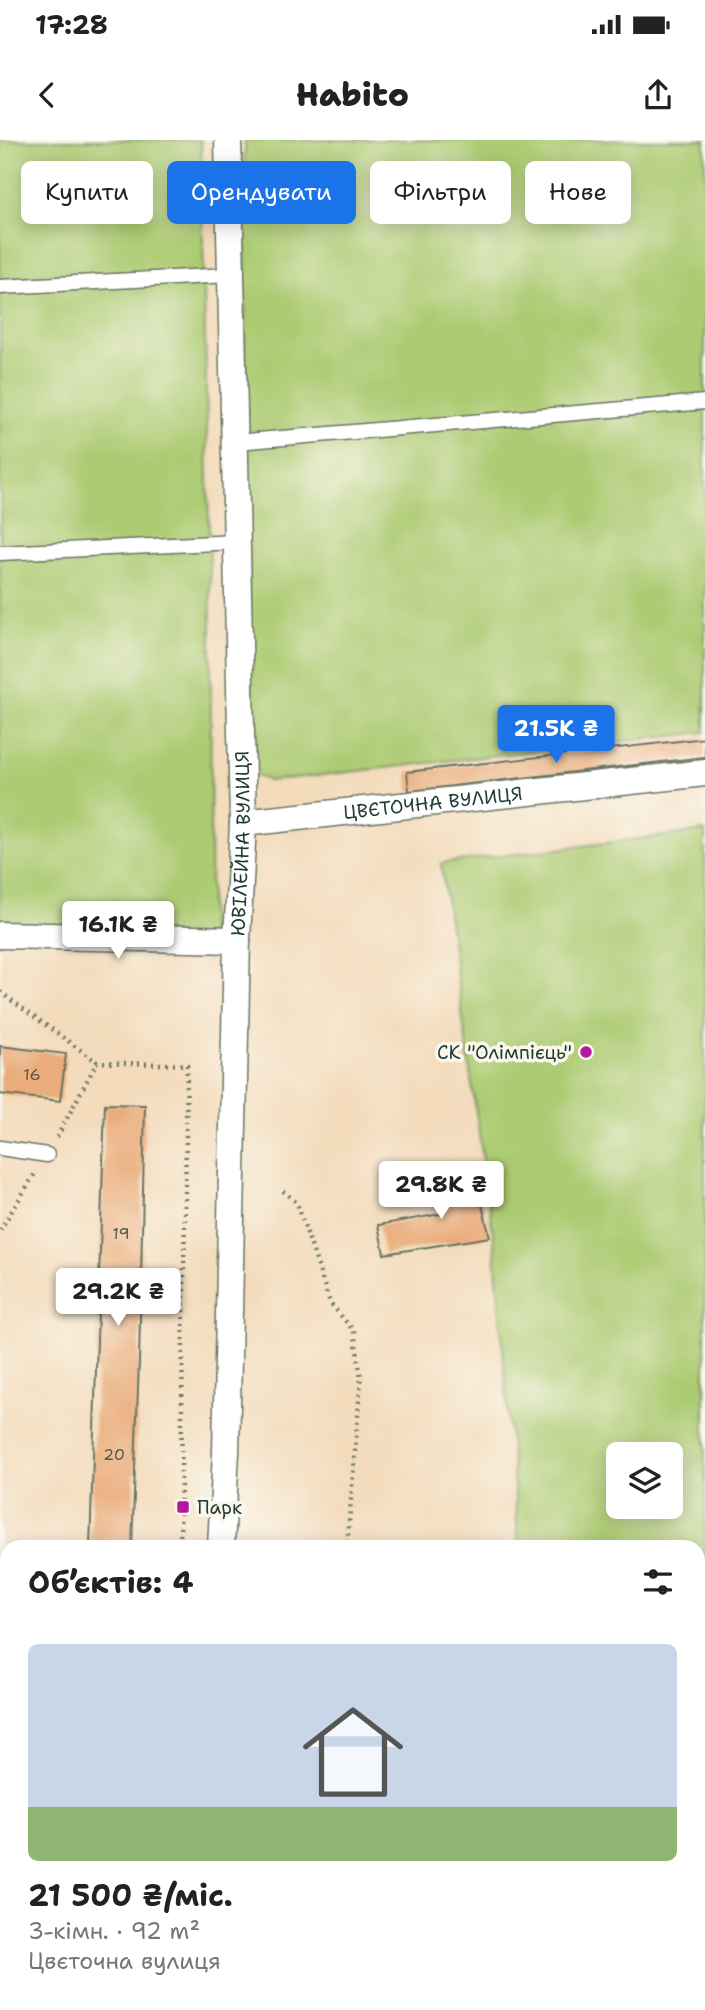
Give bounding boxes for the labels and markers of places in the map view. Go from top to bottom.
pin: 21.5K ₴ [491,706,621,765]
pin: 16.1K ₴ [53,902,183,961]
place label: СК "Олімпієць" [437,1040,572,1065]
marker: СК "Олімпієць" [578,1044,594,1060]
pin: 29.8K ₴ [376,1161,506,1221]
pin: 29.2K ₴ [53,1268,183,1328]
place label: Парк [197,1495,242,1520]
marker: Парк [175,1499,191,1515]

